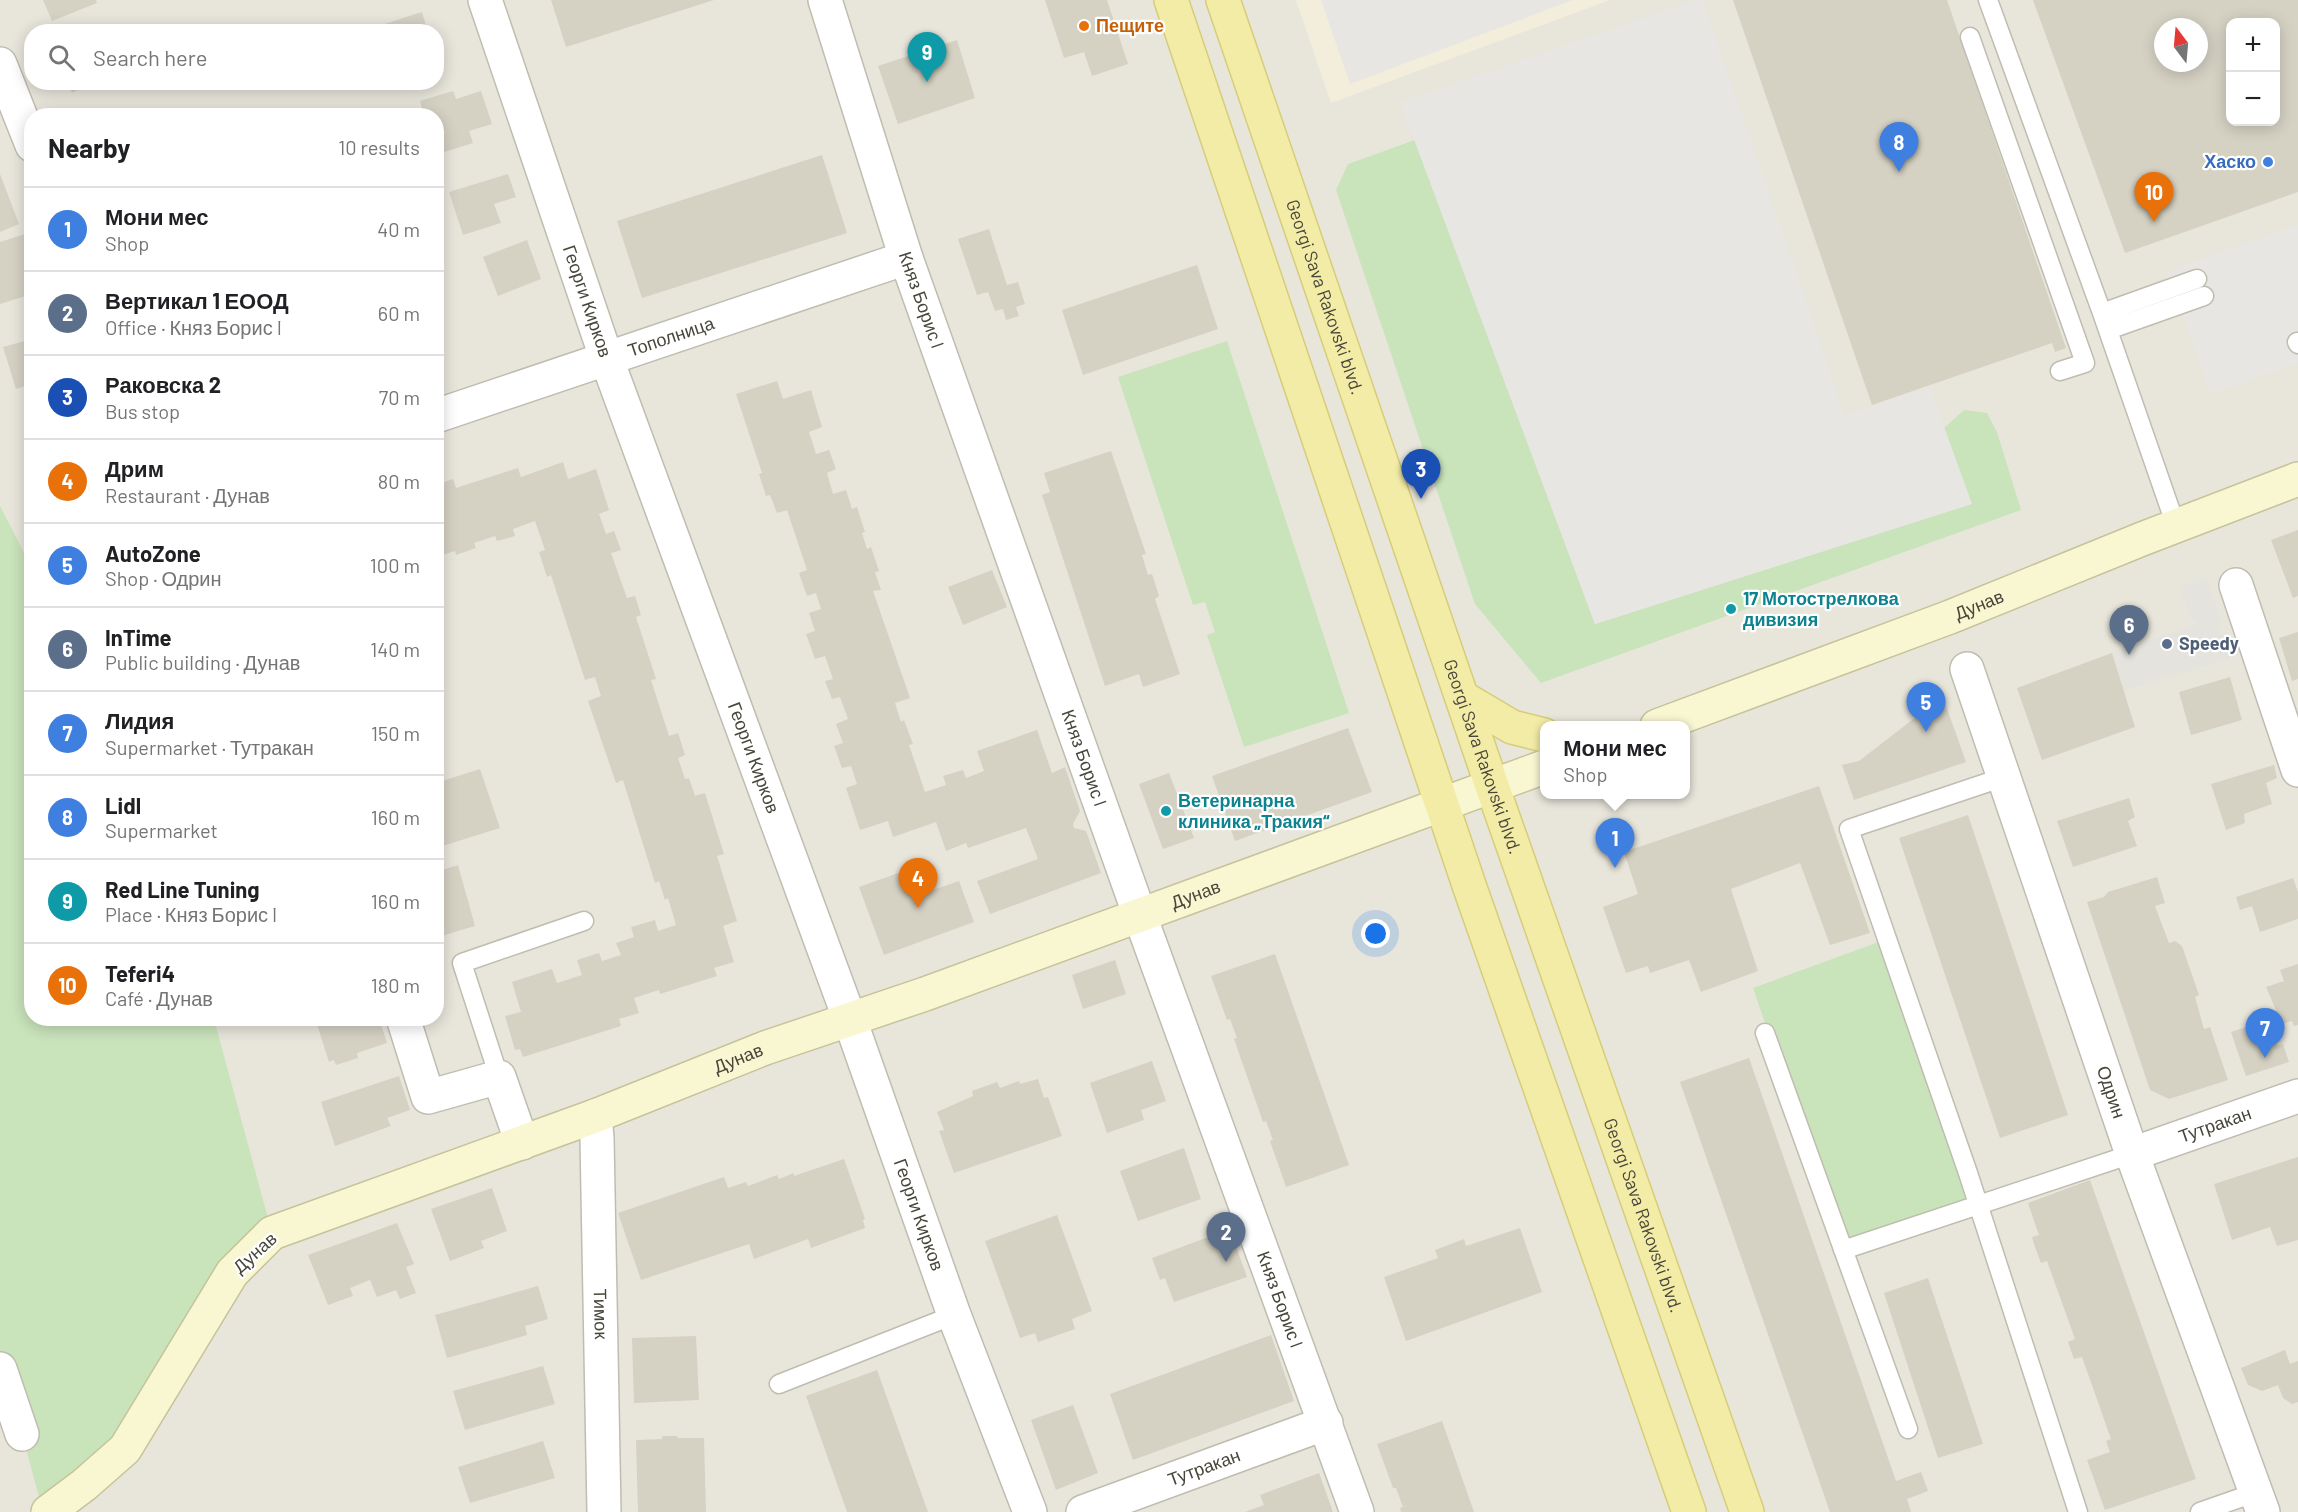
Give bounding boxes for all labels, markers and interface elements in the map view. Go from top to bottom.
place label: Пещите [1096,14,1164,36]
north arrow [2154,18,2208,72]
map controls [2226,18,2280,126]
button: + [2226,18,2280,72]
marker: Пещите [1077,19,1091,33]
search box [24,24,444,90]
pin: 9 [908,32,946,82]
icon: search [45,41,78,74]
text: Search here [93,44,207,70]
button: − [2226,72,2280,126]
pin: 8 [1880,122,1918,172]
text: Nearby [48,132,130,163]
text: 10 results [338,135,420,159]
place label: Хаско [2204,150,2256,172]
marker: Хаско [2261,155,2275,169]
pin: 10 [2134,172,2174,222]
street label: Georgi Sava Rakovski blvd. [1282,196,1369,397]
text: Мони мес [105,203,208,229]
text: 1 [64,217,71,241]
text: 40 m [377,217,420,241]
text: Shop [105,231,149,255]
street label: Георги Кирков [559,242,617,360]
street label: Княз Борис I [895,249,949,351]
text: Вертикал 1 ЕООД [105,287,289,313]
text: 2 [62,301,73,325]
text: 60 m [378,301,420,325]
street label: Тополница [625,311,718,361]
text: Office · Княз Борис I [105,315,282,339]
text: Раковска 2 [105,371,221,397]
text: 3 [62,385,73,409]
text: 70 m [379,385,420,409]
text: Bus stop [105,399,180,423]
pin: 3 [1402,450,1440,499]
text: Дрим [105,455,164,481]
text: 4 [61,469,74,493]
text: 80 m [378,469,420,493]
text: Restaurant · Дунав [105,483,270,507]
text: AutoZone [105,540,201,566]
text: 5 [62,553,73,577]
text: 100 m [370,553,420,577]
text: Shop · Одрин [105,566,222,590]
street label: Дунав [1951,584,2007,624]
place label: 17 Мотострелкова дивизия [1743,587,1900,630]
marker: 17 Мотострелкова дивизия [1724,602,1738,616]
pin: 6 [2110,606,2148,655]
text: InTime [105,624,171,650]
place label: Speedy [2179,632,2239,654]
text: 6 [62,637,73,661]
text: 140 m [370,637,420,661]
marker: Speedy [2160,637,2174,651]
text: Public building · Дунав [105,650,300,674]
street label: Georgi Sava Rakovski blvd. [1439,656,1527,857]
pin: 5 [1906,682,1946,732]
street label: Георги Кирков [724,699,785,816]
street label: Княз Борис I [1057,706,1112,809]
text: Лидия [105,707,174,733]
text: 7 [63,721,72,745]
text: 150 m [371,721,420,745]
popup [1540,721,1690,799]
text: Мони мес [1563,734,1667,760]
text: Supermarket · Тутракан [105,735,314,759]
text: Shop [1563,762,1608,786]
place label: Ветеринарна клиника „Тракия“ [1178,789,1330,832]
text: Lidl [105,792,141,818]
marker: Ветеринарна клиника „Тракия“ [1159,804,1173,818]
text: 8 [62,805,73,829]
text: 160 m [371,805,420,829]
text: Supermarket [105,818,218,842]
pin: 1 [1596,818,1634,868]
pin: 4 [898,858,938,908]
street label: Дунав [1168,875,1223,913]
text: Red Line Tuning [105,876,260,902]
text: 9 [62,889,73,913]
text: 160 m [371,889,420,913]
text: Place · Княз Борис I [105,902,277,926]
your location [1361,919,1390,948]
text: Teferi4 [105,960,175,986]
text: 10 [58,973,77,997]
text: 180 m [371,973,420,997]
text: Café · Дунав [105,986,213,1010]
pin: 7 [2246,1008,2284,1058]
street label: Дунав [710,1038,766,1077]
street label: Одрин [2093,1063,2131,1121]
street label: Тутракан [2175,1101,2254,1147]
street label: Georgi Sava Rakovski blvd. [1600,1115,1688,1315]
street label: Георги Кирков [890,1156,949,1273]
pin: 2 [1206,1212,1246,1262]
street label: Дунав [228,1227,281,1278]
street label: Княз Борис I [1253,1248,1308,1351]
street label: Тимок [590,1288,613,1339]
street label: Тутракан [1165,1443,1243,1490]

